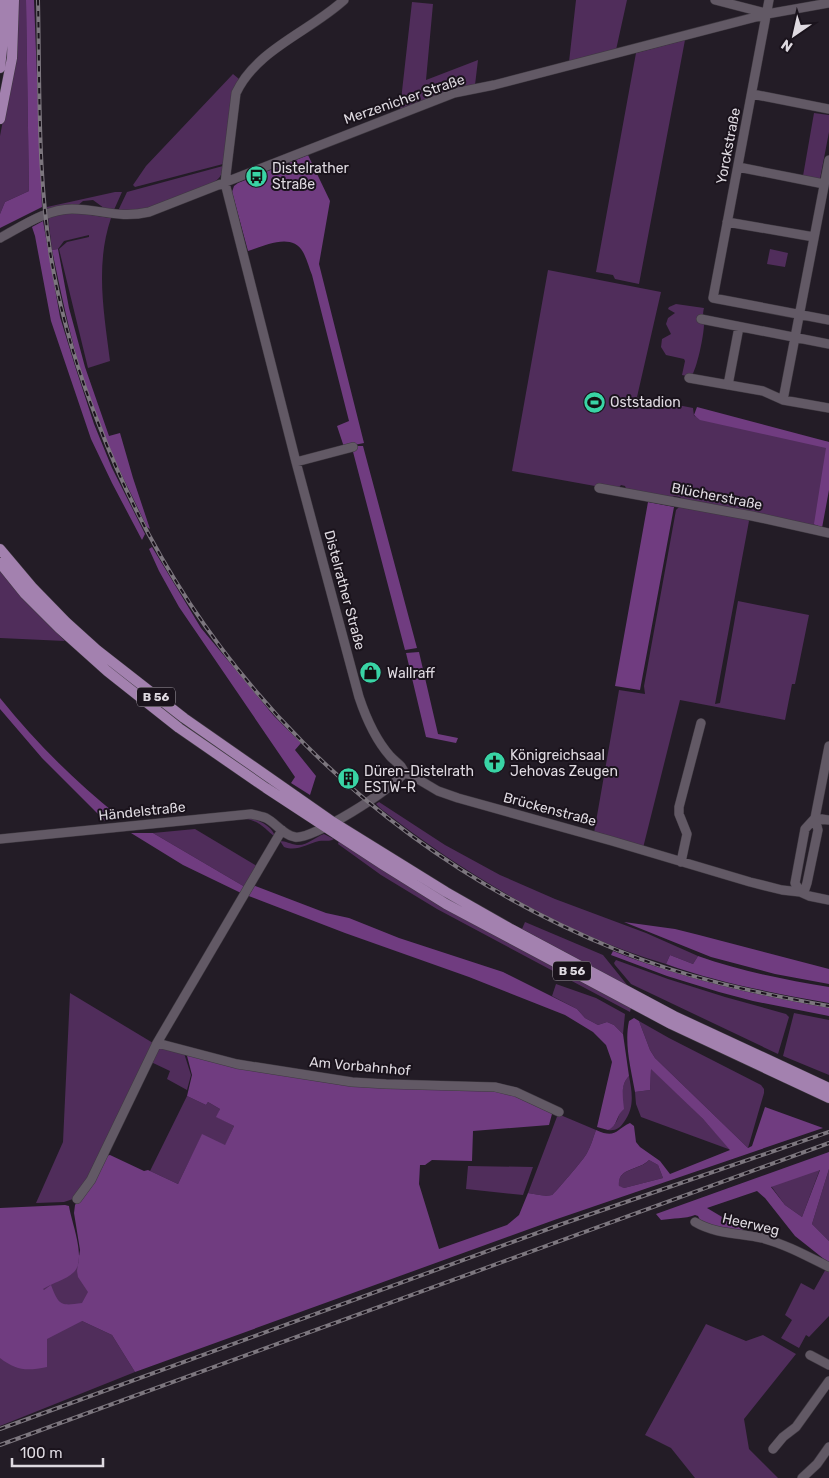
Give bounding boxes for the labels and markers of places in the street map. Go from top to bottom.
place label: Distelrather Straße [272,160,350,193]
bus stop icon: Distelrather Straße [244,164,268,188]
sports icon: Oststadion [582,390,606,414]
place label: Oststadion [610,394,681,411]
shop icon: Wallraff [359,661,383,685]
place label: Wallraff [387,665,435,682]
place label: Königreichsaal Jehovas Zeugen [510,747,618,780]
church icon: Königreichsaal Jehovas Zeugen [482,751,506,775]
place label: Düren-Distelrath ESTW-R [364,763,474,796]
building icon: Düren-Distelrath ESTW-R [336,767,360,791]

